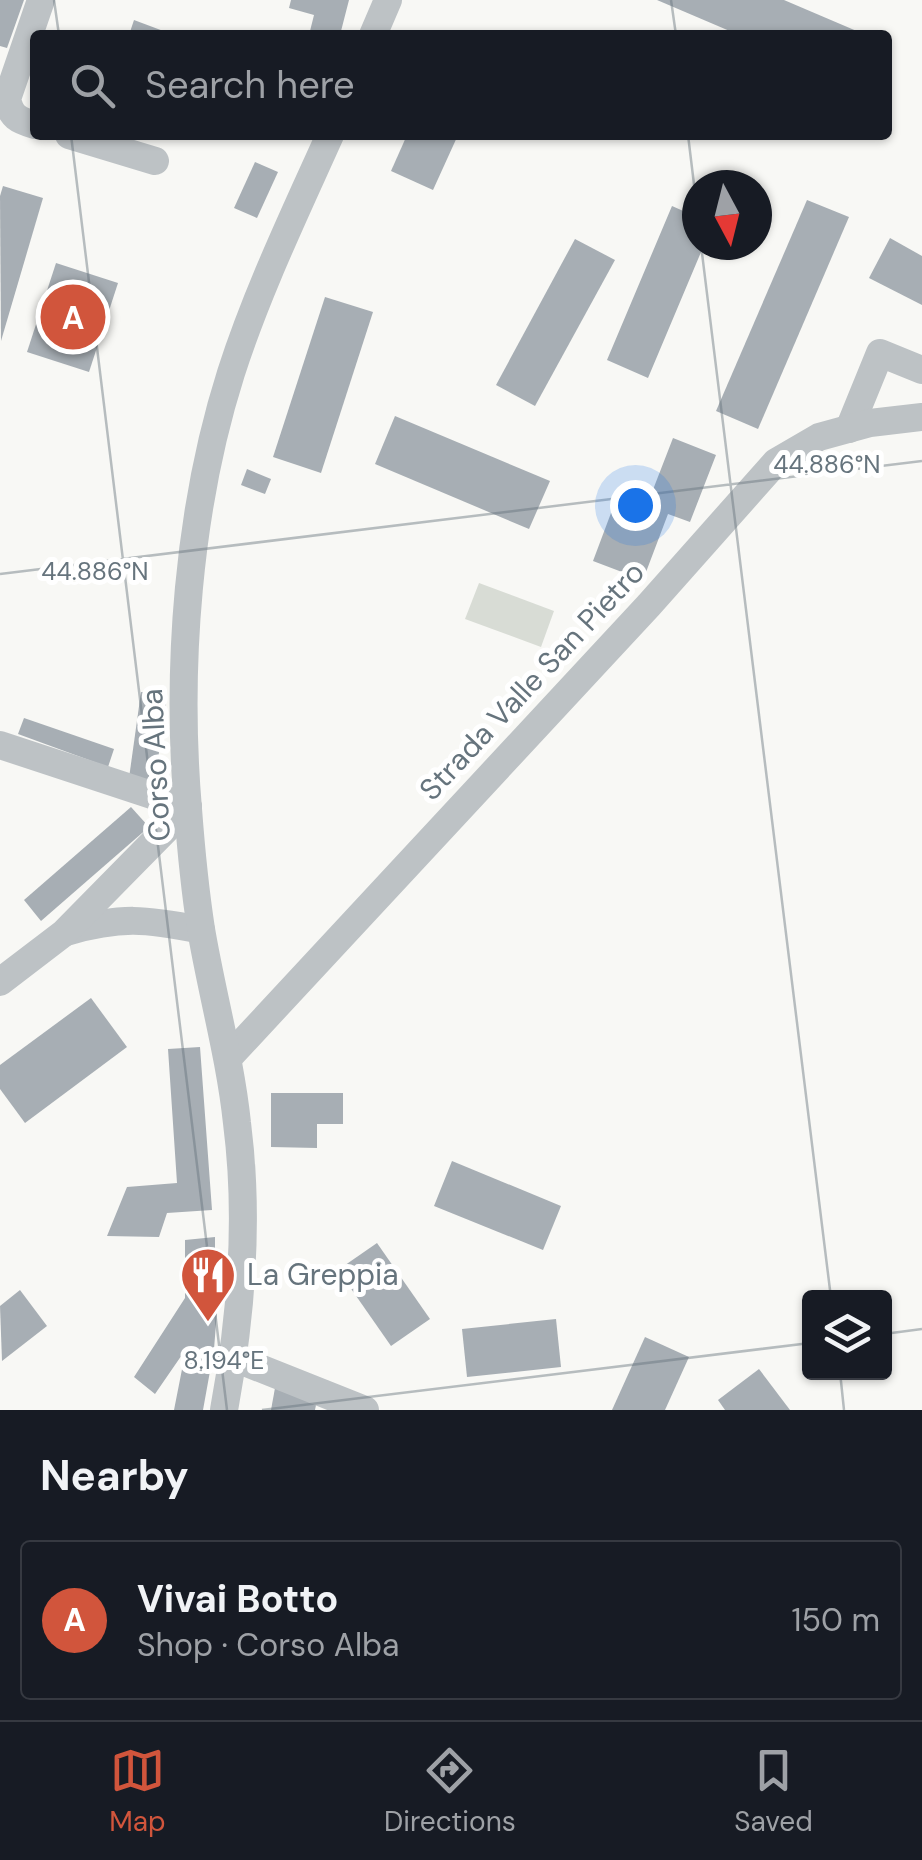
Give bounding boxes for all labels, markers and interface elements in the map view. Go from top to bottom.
search box [30,30,892,140]
icon: search [65,58,120,113]
text: Search here [145,60,355,110]
north arrow [682,170,772,260]
pin: A [40,280,106,354]
text: 44.886°N [773,448,881,481]
your location [610,480,661,531]
street label: Strada Valle San Pietro [411,553,653,808]
text: 44.886°N [41,555,149,588]
street label: Corso Alba [132,688,179,842]
restaurant icon: La Greppia [178,1245,238,1324]
place label: La Greppia [247,1255,399,1294]
map controls [802,1290,892,1380]
button: layers [802,1290,892,1380]
text: 8.194°E [184,1344,264,1377]
text: Nearby [40,1448,189,1503]
text: Vivai Botto [137,1574,338,1624]
text: A [63,1599,86,1641]
text: 150 m [792,1599,880,1641]
text: Shop · Corso Alba [137,1624,399,1666]
tab: Map [109,1743,166,1840]
tab: Directions [384,1743,516,1840]
tab: Saved [734,1743,813,1840]

